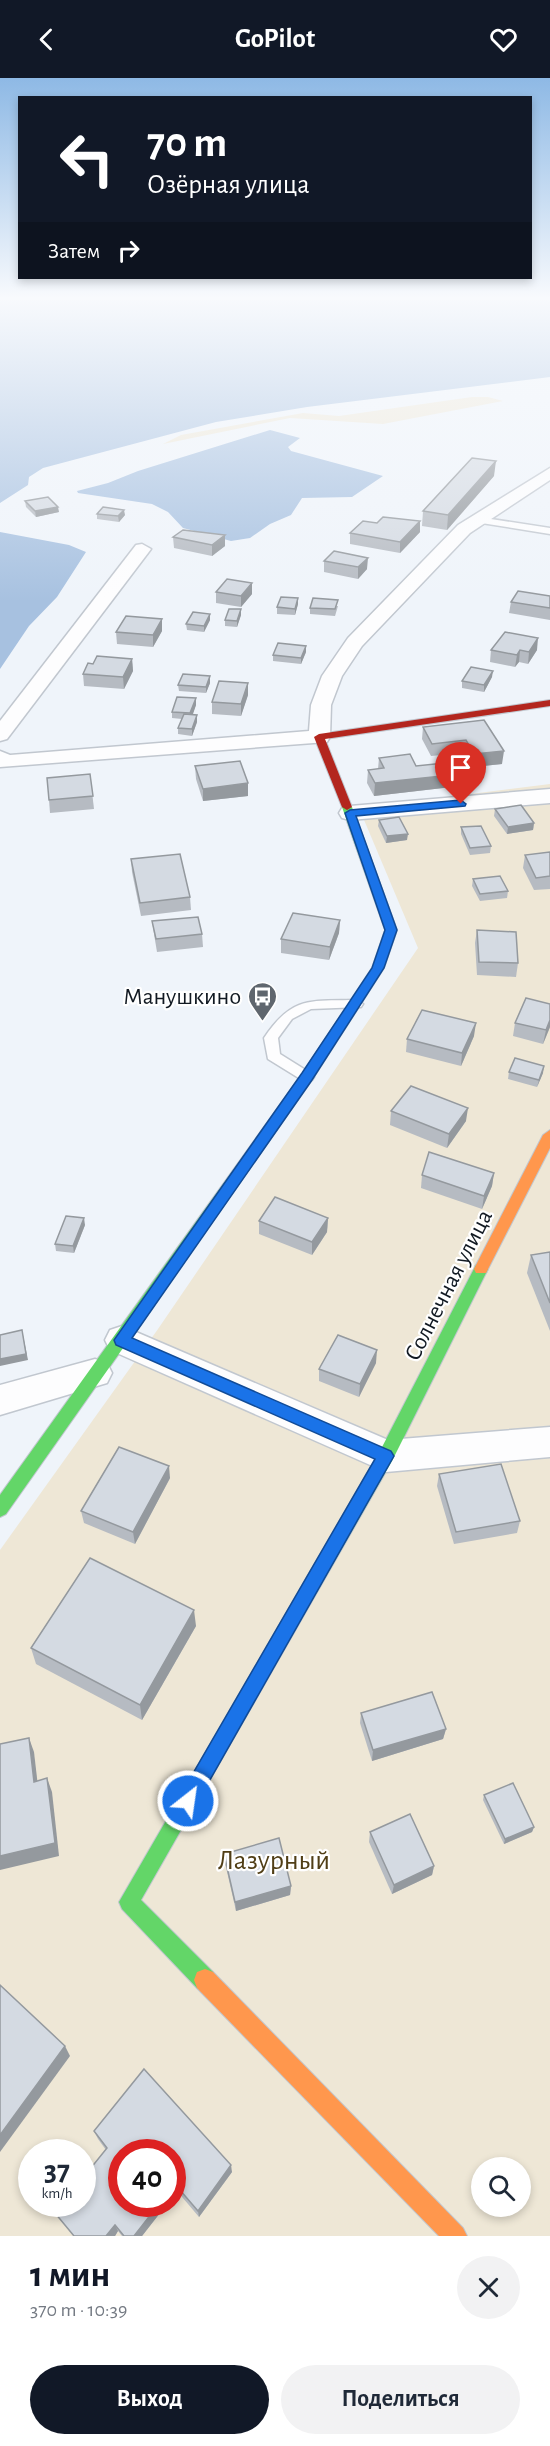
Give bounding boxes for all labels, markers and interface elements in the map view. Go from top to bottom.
icon: back [30,23,63,56]
icon: heart [487,23,520,56]
text: GoPilot [235,25,315,52]
icon: left [48,120,126,198]
text: 70 m [147,122,227,164]
text: Озёрная улица [147,171,310,198]
icon: right [112,234,145,267]
text: Затем [48,240,100,262]
pin [435,742,486,804]
icon: arrive [444,751,477,784]
bus stop icon: Манушкино [246,980,278,1022]
place label: Манушкино [123,985,241,1009]
street label: Солнечная улица [401,1206,497,1365]
position arrow [156,1769,220,1833]
park label: Лазурный [218,1847,330,1875]
speed limit sign: 40 [108,2139,186,2217]
text: 37 [44,2156,70,2186]
map controls [471,2157,531,2217]
button: search [471,2157,531,2217]
text: km/h [42,2186,72,2201]
button: close [457,2256,520,2319]
text: 1 мин [30,2257,110,2293]
text: 370 m · 10:39 [30,2300,127,2320]
button: Выход [30,2365,269,2434]
button: Поделиться [281,2365,520,2434]

